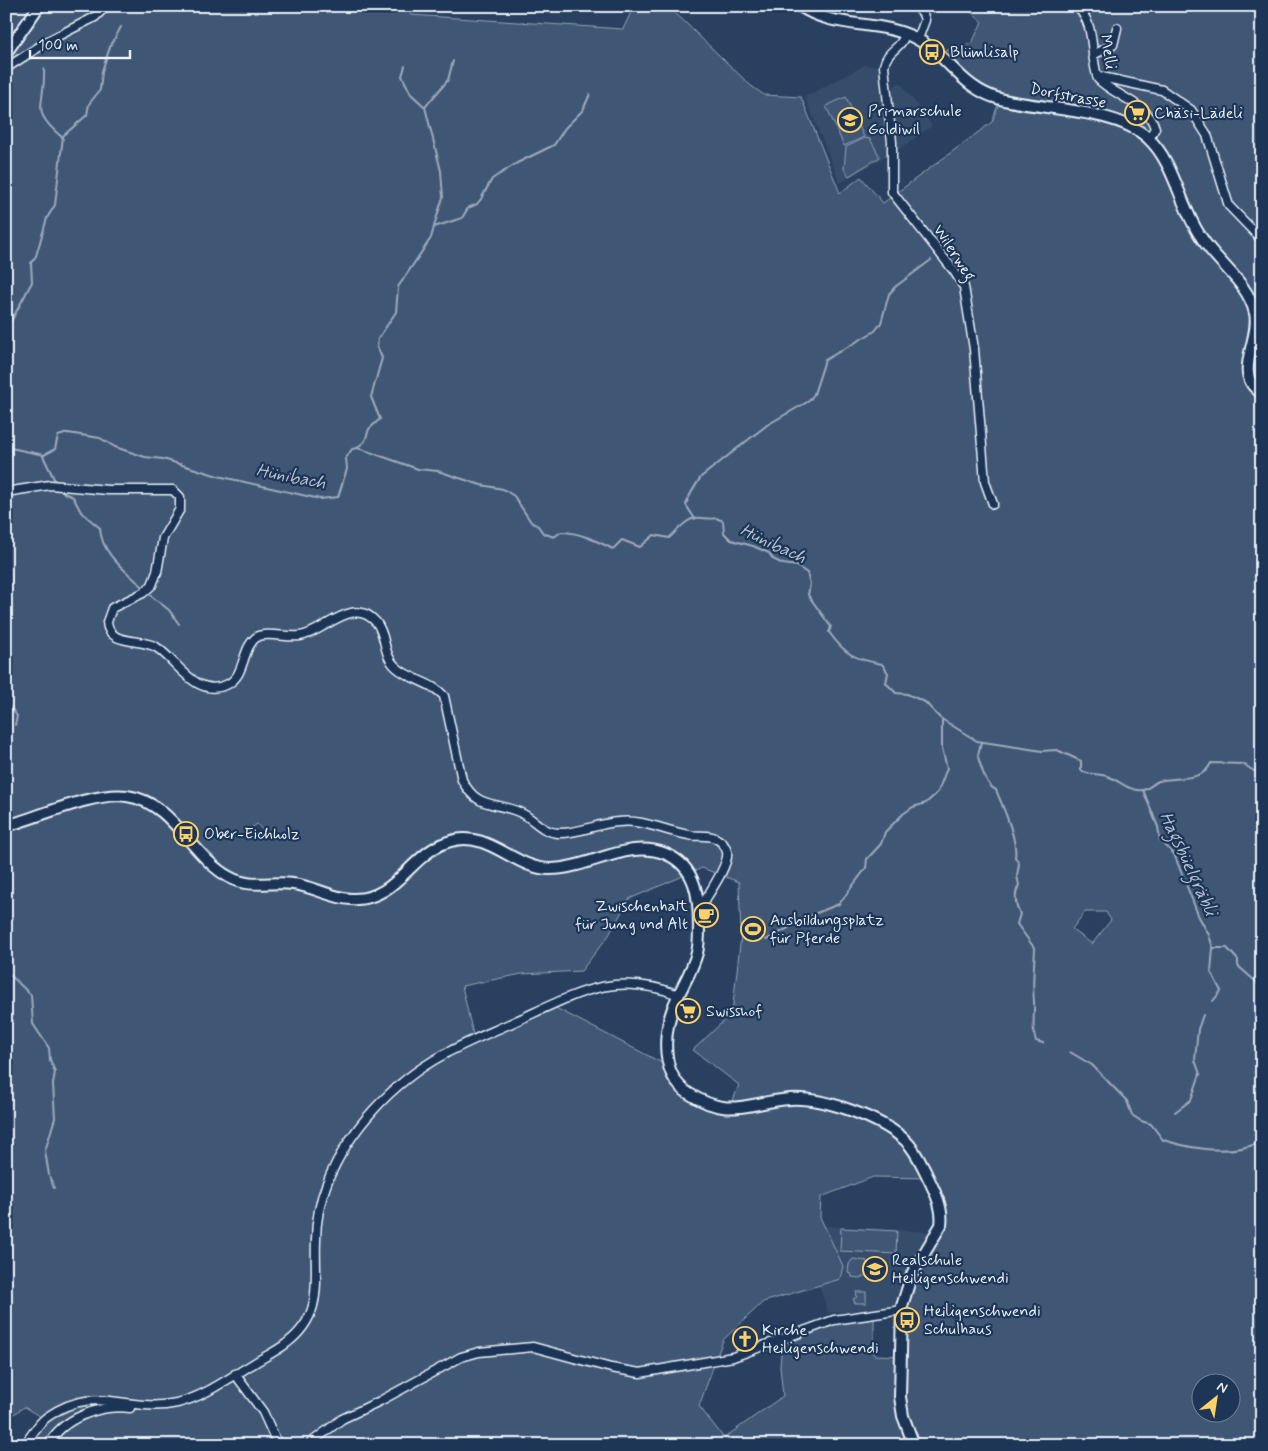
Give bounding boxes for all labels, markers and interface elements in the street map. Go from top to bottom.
scale bar [30,28,130,60]
street label: Melli [1095,33,1121,71]
text: 100 m [38,36,78,56]
bus stop icon: Blümlisalp [919,39,945,65]
place label: Blümlisalp [950,42,1019,63]
street label: Dorfstrasse [1028,78,1108,114]
supermarket icon: Chäsi-Lädeli [1124,100,1150,126]
place label: Primarschule Goldiwil [868,101,962,140]
place label: Chäsi-Lädeli [1154,103,1243,124]
school or university icon: Primarschule Goldiwil [837,107,863,133]
street label: Wilerweg [927,221,980,286]
water label: Hünibach [254,458,328,496]
water label: Hünibach [736,518,810,570]
water label: Hagsbüelgräbli [1152,808,1224,923]
bus stop icon: Ober-Eichholz [173,821,199,847]
place label: Ober-Eichholz [204,824,300,845]
place label: Zwischenhalt für Jung und Alt [575,896,689,935]
cafe icon: Zwischenhalt für Jung und Alt [693,902,719,928]
place label: Ausbildungsplatz für Pferde [770,910,884,949]
sports icon: Ausbildungsplatz für Pferde [740,916,766,942]
supermarket icon: Swisshof [675,998,701,1024]
place label: Swisshof [706,1001,762,1022]
place label: Realschule Heiligenschwendi [892,1250,1009,1289]
school or university icon: Realschule Heiligenschwendi [862,1256,888,1282]
place label: Heiligenschwendi Schulhaus [924,1301,1041,1340]
bus stop icon: Heiligenschwendi Schulhaus [894,1307,920,1333]
place label: Kirche Heiligenschwendi [762,1320,879,1359]
church icon: Kirche Heiligenschwendi [732,1326,758,1352]
north arrow [1190,1374,1240,1424]
text: N [1213,1377,1231,1398]

